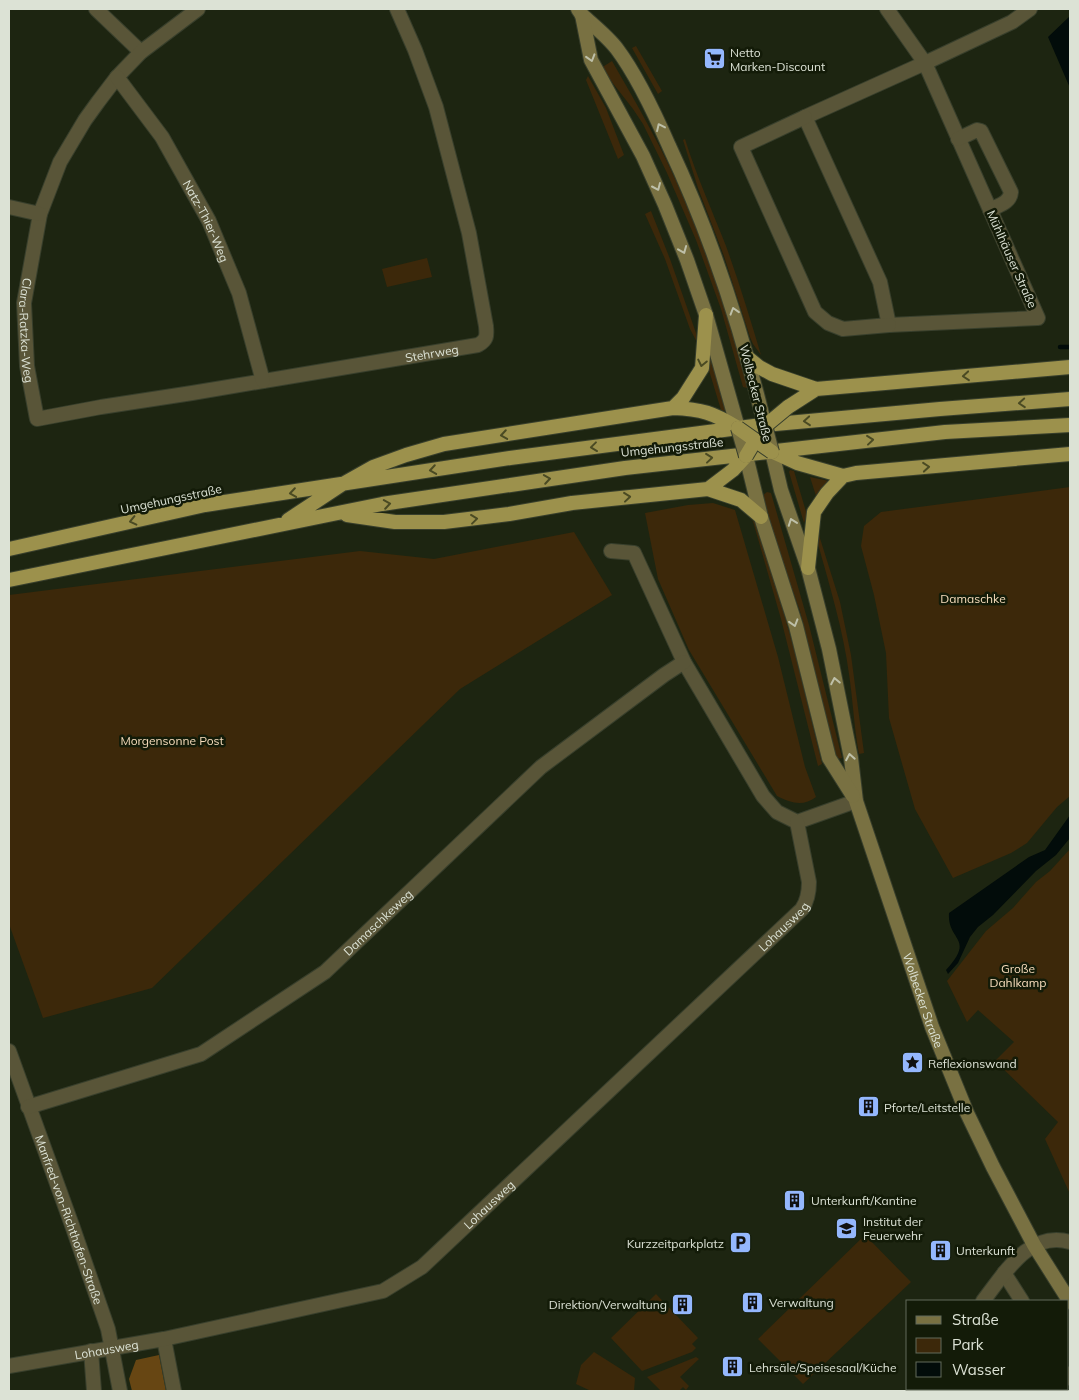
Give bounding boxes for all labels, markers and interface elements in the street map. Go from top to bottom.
place label: Netto Marken-Discount [730,45,825,74]
supermarket icon: Netto Marken-Discount [702,47,726,71]
one-way arrow [586,53,596,61]
one-way arrow [656,123,667,132]
street label: Natz-Thier-Weg [180,177,233,264]
one-way arrow [651,182,661,191]
street label: Mühlhäuser Straße [984,208,1040,310]
one-way arrow [677,245,687,254]
street label: Clara-Ratzka-Weg [16,277,37,384]
one-way arrow [730,307,740,316]
street label: Stehrweg [404,341,460,365]
street label: Wolbecker Straße [737,343,775,443]
one-way arrow [697,358,708,367]
one-way arrow [962,370,970,381]
one-way arrow [1017,397,1025,408]
one-way arrow [803,415,811,426]
one-way arrow [499,429,507,440]
street label: Umgehungsstraße [620,434,724,460]
one-way arrow [866,435,874,446]
one-way arrow [590,441,598,452]
one-way arrow [705,453,713,464]
one-way arrow [923,461,931,472]
one-way arrow [429,465,438,475]
one-way arrow [544,474,552,485]
street label: Umgehungsstraße [119,481,223,517]
one-way arrow [288,487,297,497]
one-way arrow [623,492,631,503]
one-way arrow [382,499,391,509]
one-way arrow [471,514,479,525]
one-way arrow [128,516,137,526]
one-way arrow [788,518,798,527]
park label: Damaschke [940,591,1006,606]
one-way arrow [789,618,799,627]
one-way arrow [831,676,841,685]
park label: Morgensonne Post [120,733,224,748]
one-way arrow [846,752,856,761]
street label: Damaschkeweg [340,886,415,958]
street label: Lohausweg [755,899,812,954]
street label: Wolbecker Straße [900,951,947,1050]
park label: Große Dahlkamp [989,961,1047,990]
place icon: Reflexionswand [900,1051,924,1075]
place label: Reflexionswand [928,1056,1017,1071]
building icon: Pforte/Leitstelle [856,1095,880,1119]
place label: Pforte/Leitstelle [884,1100,970,1115]
street label: Manfred-von-Richthofen-Straße [32,1133,106,1306]
street label: Lohausweg [460,1177,517,1232]
building icon: Unterkunft/Kantine [783,1188,807,1212]
place label: Unterkunft/Kantine [811,1193,916,1208]
place label: Institut der Feuerwehr [863,1214,923,1243]
school or university icon: Institut der Feuerwehr [835,1216,859,1240]
parking icon: Kurzzeitparkplatz [728,1231,752,1255]
place label: Kurzzeitparkplatz [627,1236,724,1251]
building icon: Unterkunft [928,1238,952,1262]
place label: Unterkunft [956,1243,1015,1258]
building icon: Verwaltung [741,1290,765,1314]
building icon: Direktion/Verwaltung [671,1292,695,1316]
place label: Verwaltung [769,1295,834,1310]
place label: Direktion/Verwaltung [549,1297,667,1312]
legend [906,1300,1069,1390]
text: Straße [952,1310,999,1329]
text: Park [952,1335,984,1354]
street label: Lohausweg [73,1336,140,1362]
building icon: Lehrsäle/Speisesaal/Küche [721,1355,745,1379]
place label: Lehrsäle/Speisesaal/Küche [749,1360,896,1375]
text: Wasser [952,1360,1006,1379]

